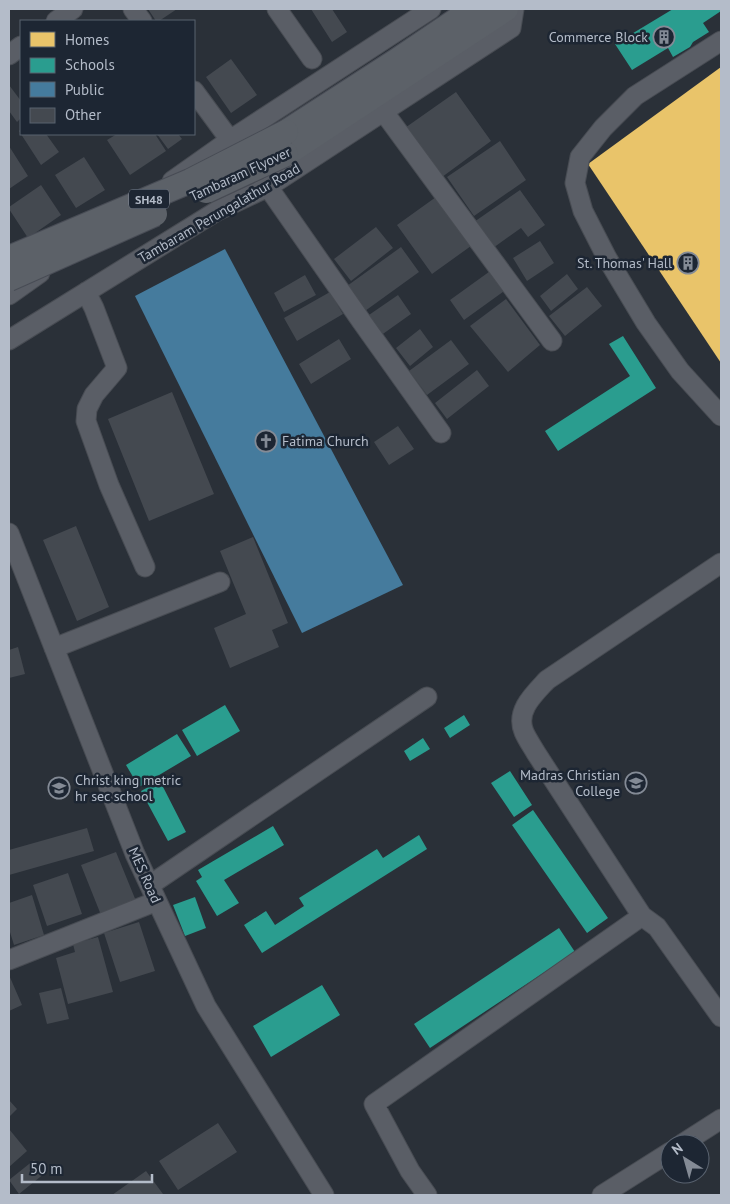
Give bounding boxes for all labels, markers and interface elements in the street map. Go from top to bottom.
legend [20,20,195,135]
building icon: Commerce Block [652,25,676,49]
place label: Commerce Block [549,28,648,46]
text: Homes [65,30,109,49]
text: Schools [65,55,115,74]
text: Public [65,80,104,99]
text: Other [65,105,101,124]
street label: Tambaram Flyover [187,143,294,205]
street label: Tambaram Perungalathur Road [135,159,303,267]
road number: SH48 [129,190,169,208]
building icon: St. Thomas' Hall [676,251,700,275]
place label: St. Thomas' Hall [577,254,672,272]
church icon: Fatima Church [254,429,278,453]
place label: Fatima Church [282,432,369,450]
place label: Madras Christian College [520,766,620,800]
place label: Christ king metric hr sec school [75,771,181,805]
school or university icon: Madras Christian College [624,771,648,795]
school or university icon: Christ king metric hr sec school [47,776,71,800]
street label: MES Road [125,844,165,906]
north arrow [660,1134,710,1184]
text: N [668,1139,686,1159]
scale bar [22,1152,152,1184]
text: 50 m [30,1159,63,1178]

